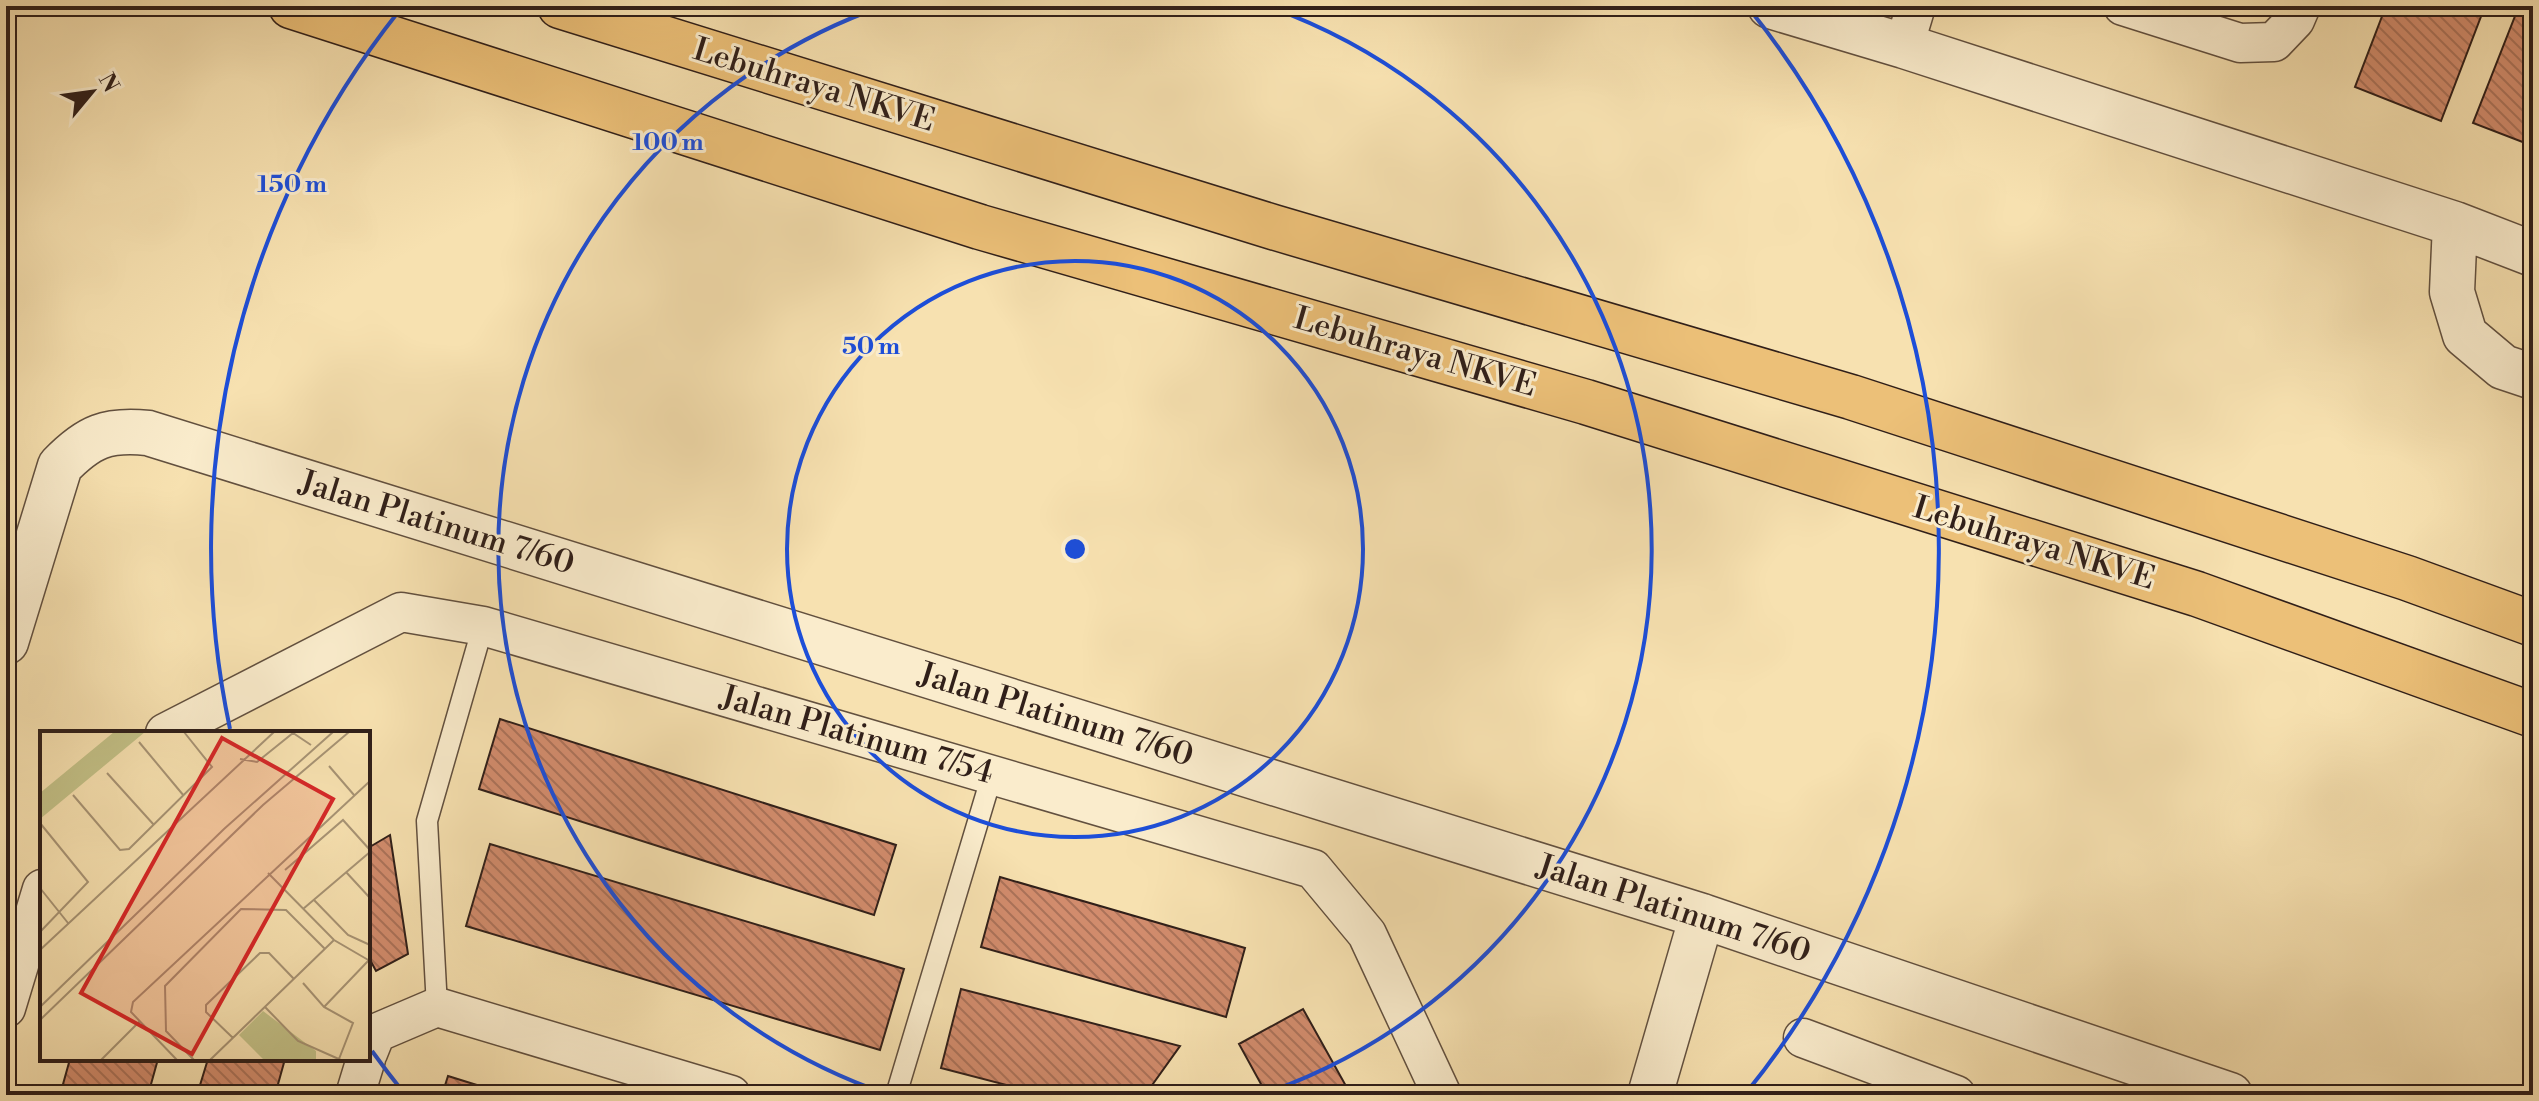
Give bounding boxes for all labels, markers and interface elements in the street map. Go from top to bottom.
street label: Lebuhraya NKVE [688,29,940,141]
north arrow [52,52,132,132]
text: N [92,69,124,98]
text: 100 m [632,128,704,158]
text: 150 m [257,170,327,200]
street label: Lebuhraya NKVE [1289,298,1541,406]
text: 50 m [842,332,900,362]
street label: Jalan Platinum 7/60 [294,462,579,584]
street label: Lebuhraya NKVE [1908,487,2160,599]
centre of rings [1061,535,1089,563]
street label: Jalan Platinum 7/60 [913,654,1198,776]
street label: Jalan Platinum 7/54 [715,677,998,793]
inset map [40,731,370,1061]
street label: Jalan Platinum 7/60 [1531,846,1816,972]

